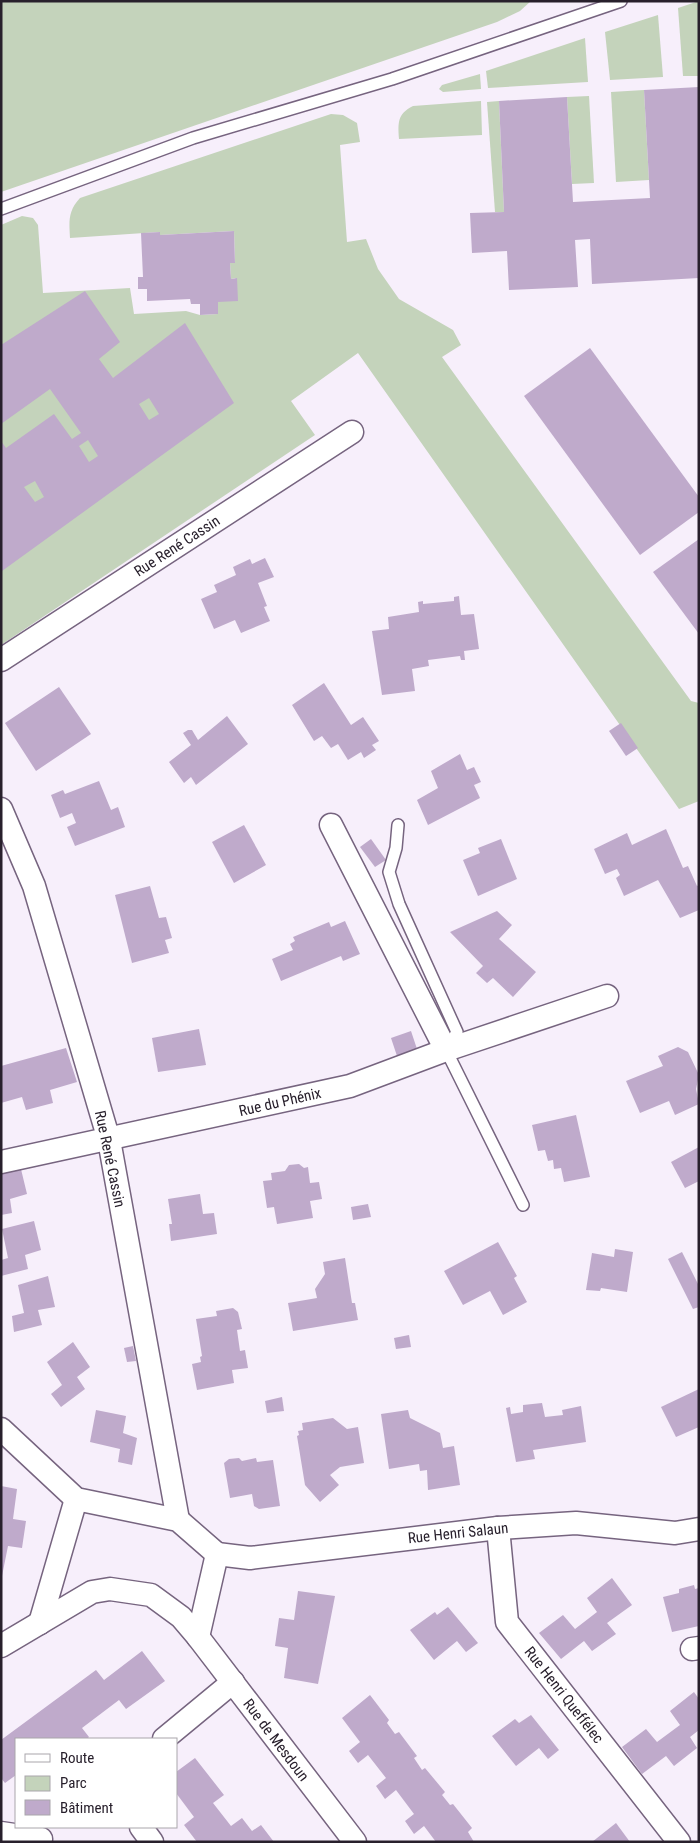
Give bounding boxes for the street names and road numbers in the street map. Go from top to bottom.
street label: Rue René Cassin [131,512,223,580]
street label: Rue du Phénix [237,1084,323,1120]
street label: Rue René Cassin [91,1109,129,1209]
street label: Rue Henri Salaun [407,1519,509,1547]
street label: Rue Henri Queffélec [521,1643,607,1747]
street label: Rue de Mesdoun [239,1695,313,1785]

